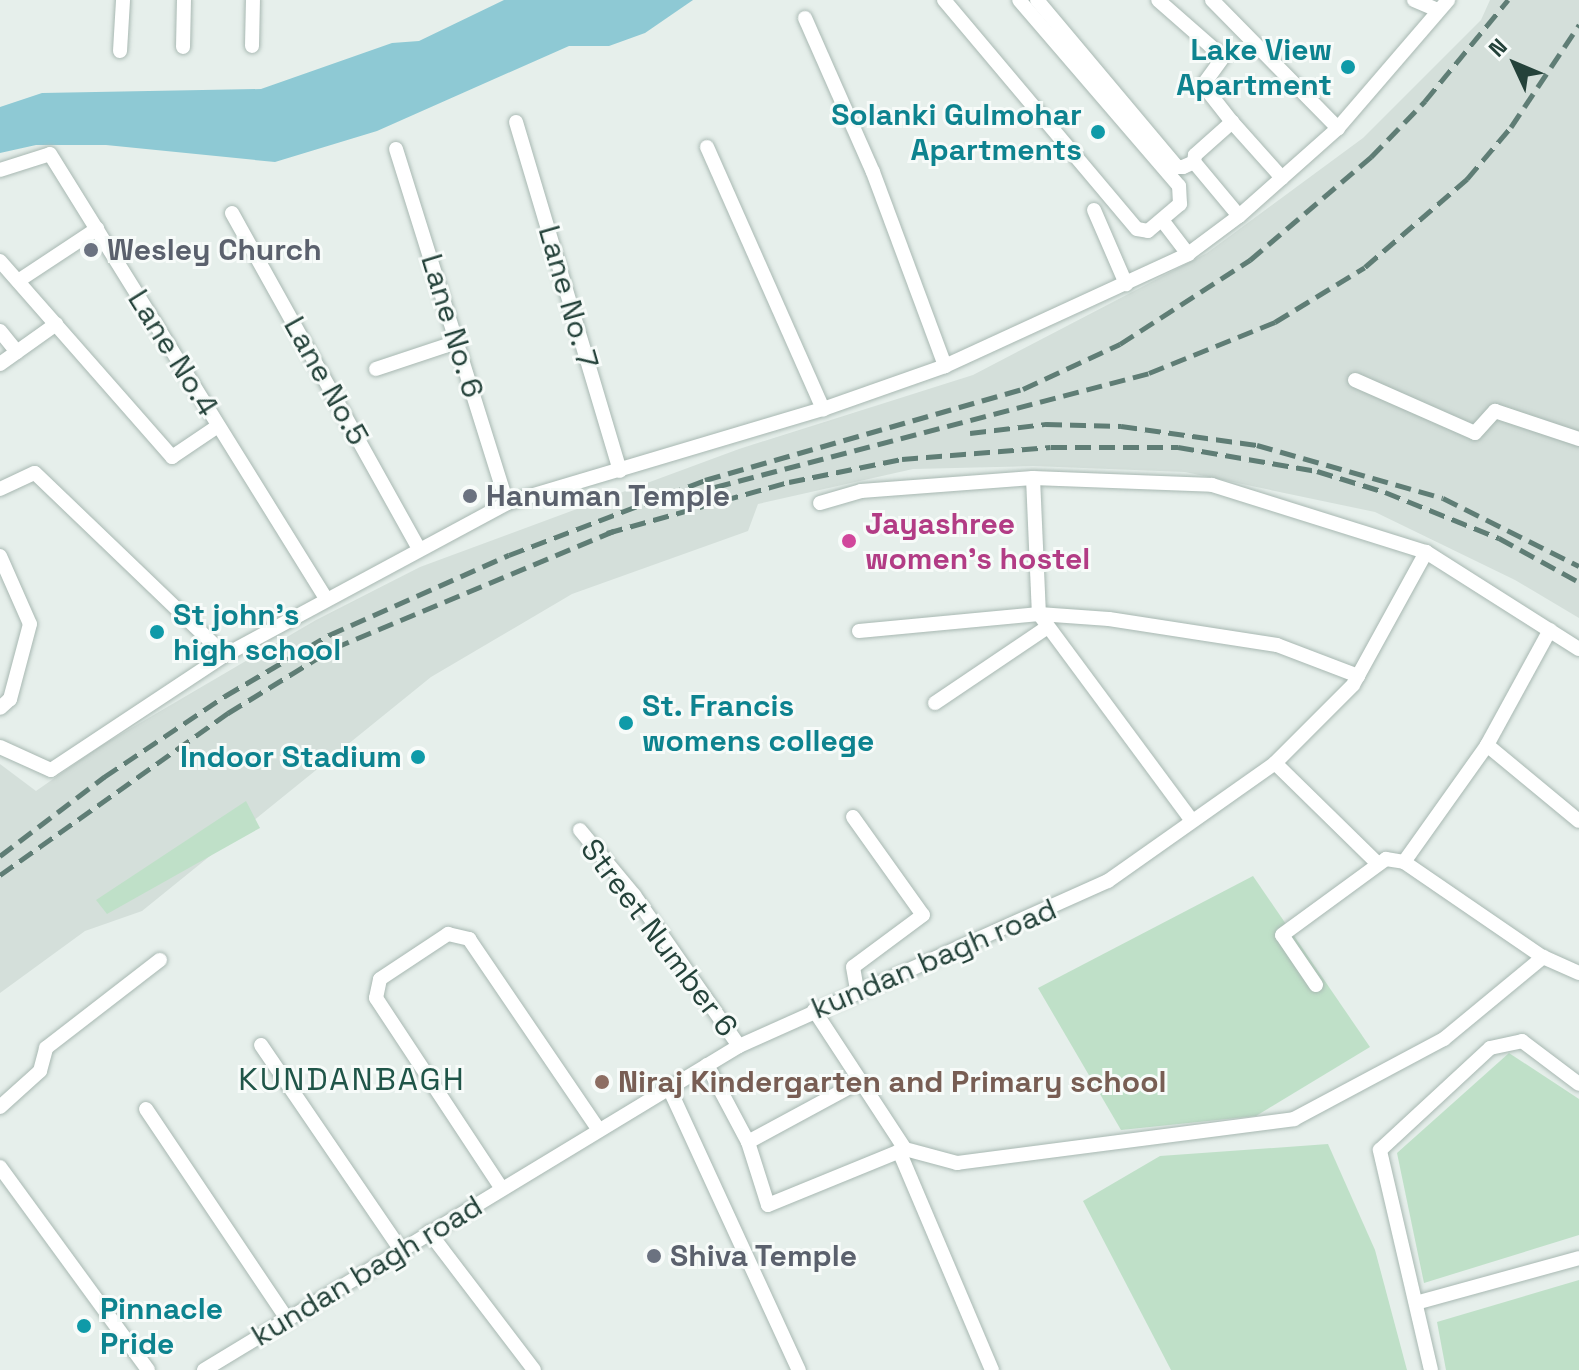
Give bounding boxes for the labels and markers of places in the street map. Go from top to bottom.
place label: Lake View Apartment [1176,32,1332,102]
marker: Lake View Apartment [1339,58,1357,76]
place label: Solanki Gulmohar Apartments [831,97,1082,168]
marker: Solanki Gulmohar Apartments [1089,123,1107,141]
place label: Wesley Church [107,232,322,268]
marker: Wesley Church [82,241,100,259]
place label: Hanuman Temple [486,478,731,514]
marker: Hanuman Temple [461,487,479,505]
place label: Jayashree women's hostel [865,506,1090,576]
marker: Jayashree women's hostel [840,532,858,550]
place label: St john's high school [173,597,341,668]
marker: St john's high school [148,623,166,641]
place label: St. Francis womens college [642,688,874,758]
marker: St. Francis womens college [617,714,635,732]
place label: Indoor Stadium [180,739,402,775]
marker: Indoor Stadium [409,748,427,766]
place label: Niraj Kindergarten and Primary school [618,1064,1167,1100]
marker: Niraj Kindergarten and Primary school [593,1073,611,1091]
place label: Shiva Temple [670,1238,858,1274]
marker: Shiva Temple [645,1247,663,1265]
place label: Pinnacle Pride [100,1291,223,1362]
marker: Pinnacle Pride [75,1317,93,1335]

